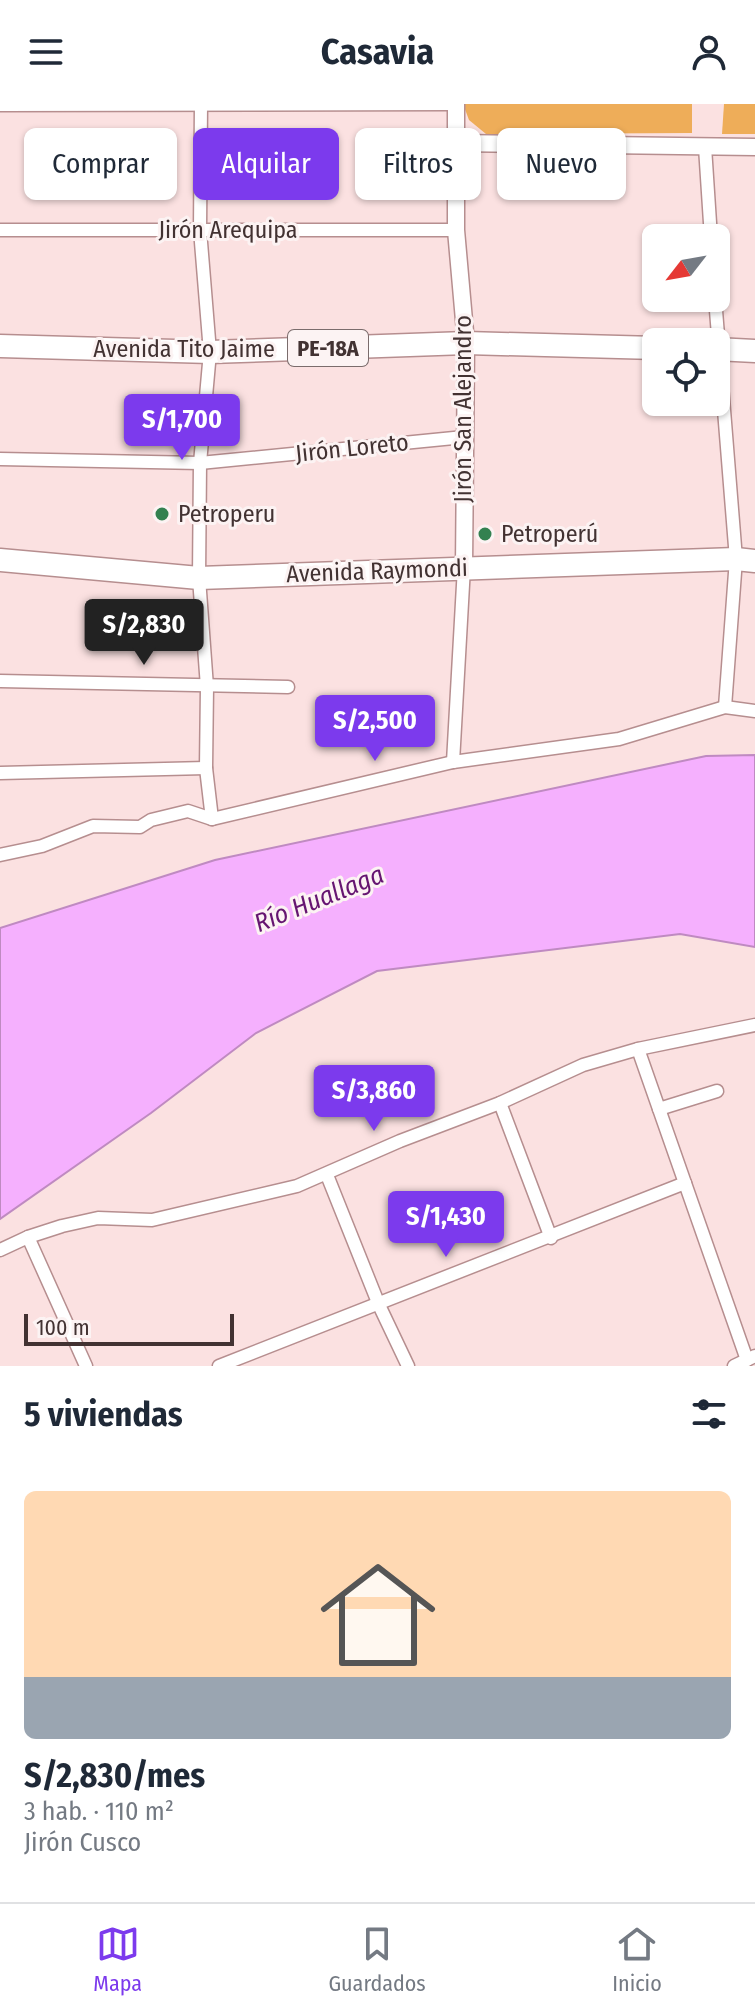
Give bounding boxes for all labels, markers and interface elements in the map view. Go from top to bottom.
icon: menu [24,30,68,74]
text: Casavia [321,30,434,74]
icon: person [687,30,731,74]
chip: Comprar [24,128,177,200]
chip: Alquilar [193,128,339,200]
chip: Filtros [355,128,481,200]
chip: Nuevo [497,128,626,200]
street label: Jirón Arequipa [158,216,298,244]
north arrow [642,224,730,312]
map controls [642,224,730,416]
street label: Jirón San Alejandro [449,315,477,503]
button: locate [642,328,730,416]
road number: PE-18A [288,330,368,366]
street label: Avenida Tito Jaime [93,335,275,363]
pin: S/1,700 [108,394,256,462]
text: S/1,700 [142,404,222,435]
street label: Jirón Loreto [294,428,410,468]
place label: Petroperu [178,500,275,528]
marker: Petroperu [153,505,171,523]
place label: Petroperú [501,520,598,548]
marker: Petroperú [476,525,494,543]
street label: Avenida Raymondi [286,554,468,588]
pin: S/2,830 [70,599,218,667]
text: S/2,830 [103,609,185,640]
pin: S/2,500 [301,695,449,763]
text: S/2,500 [333,705,417,736]
water label: Río Huallaga [250,859,388,939]
pin: S/3,860 [300,1065,448,1133]
text: S/3,860 [332,1075,416,1106]
pin: S/1,430 [372,1191,520,1259]
text: S/1,430 [406,1201,486,1232]
scale bar [24,1310,234,1346]
text: 100 m [36,1314,90,1341]
icon: filters [687,1392,731,1436]
text: 5 viviendas [24,1394,183,1435]
icon: home [306,1543,450,1687]
text: S/2,830/mes [24,1755,205,1796]
text: 3 hab. · 110 m² [24,1796,174,1827]
text: Jirón Cusco [24,1827,141,1858]
tab: Mapa [93,1922,142,1997]
tab: Guardados [328,1922,426,1997]
tab: Inicio [612,1922,662,1997]

